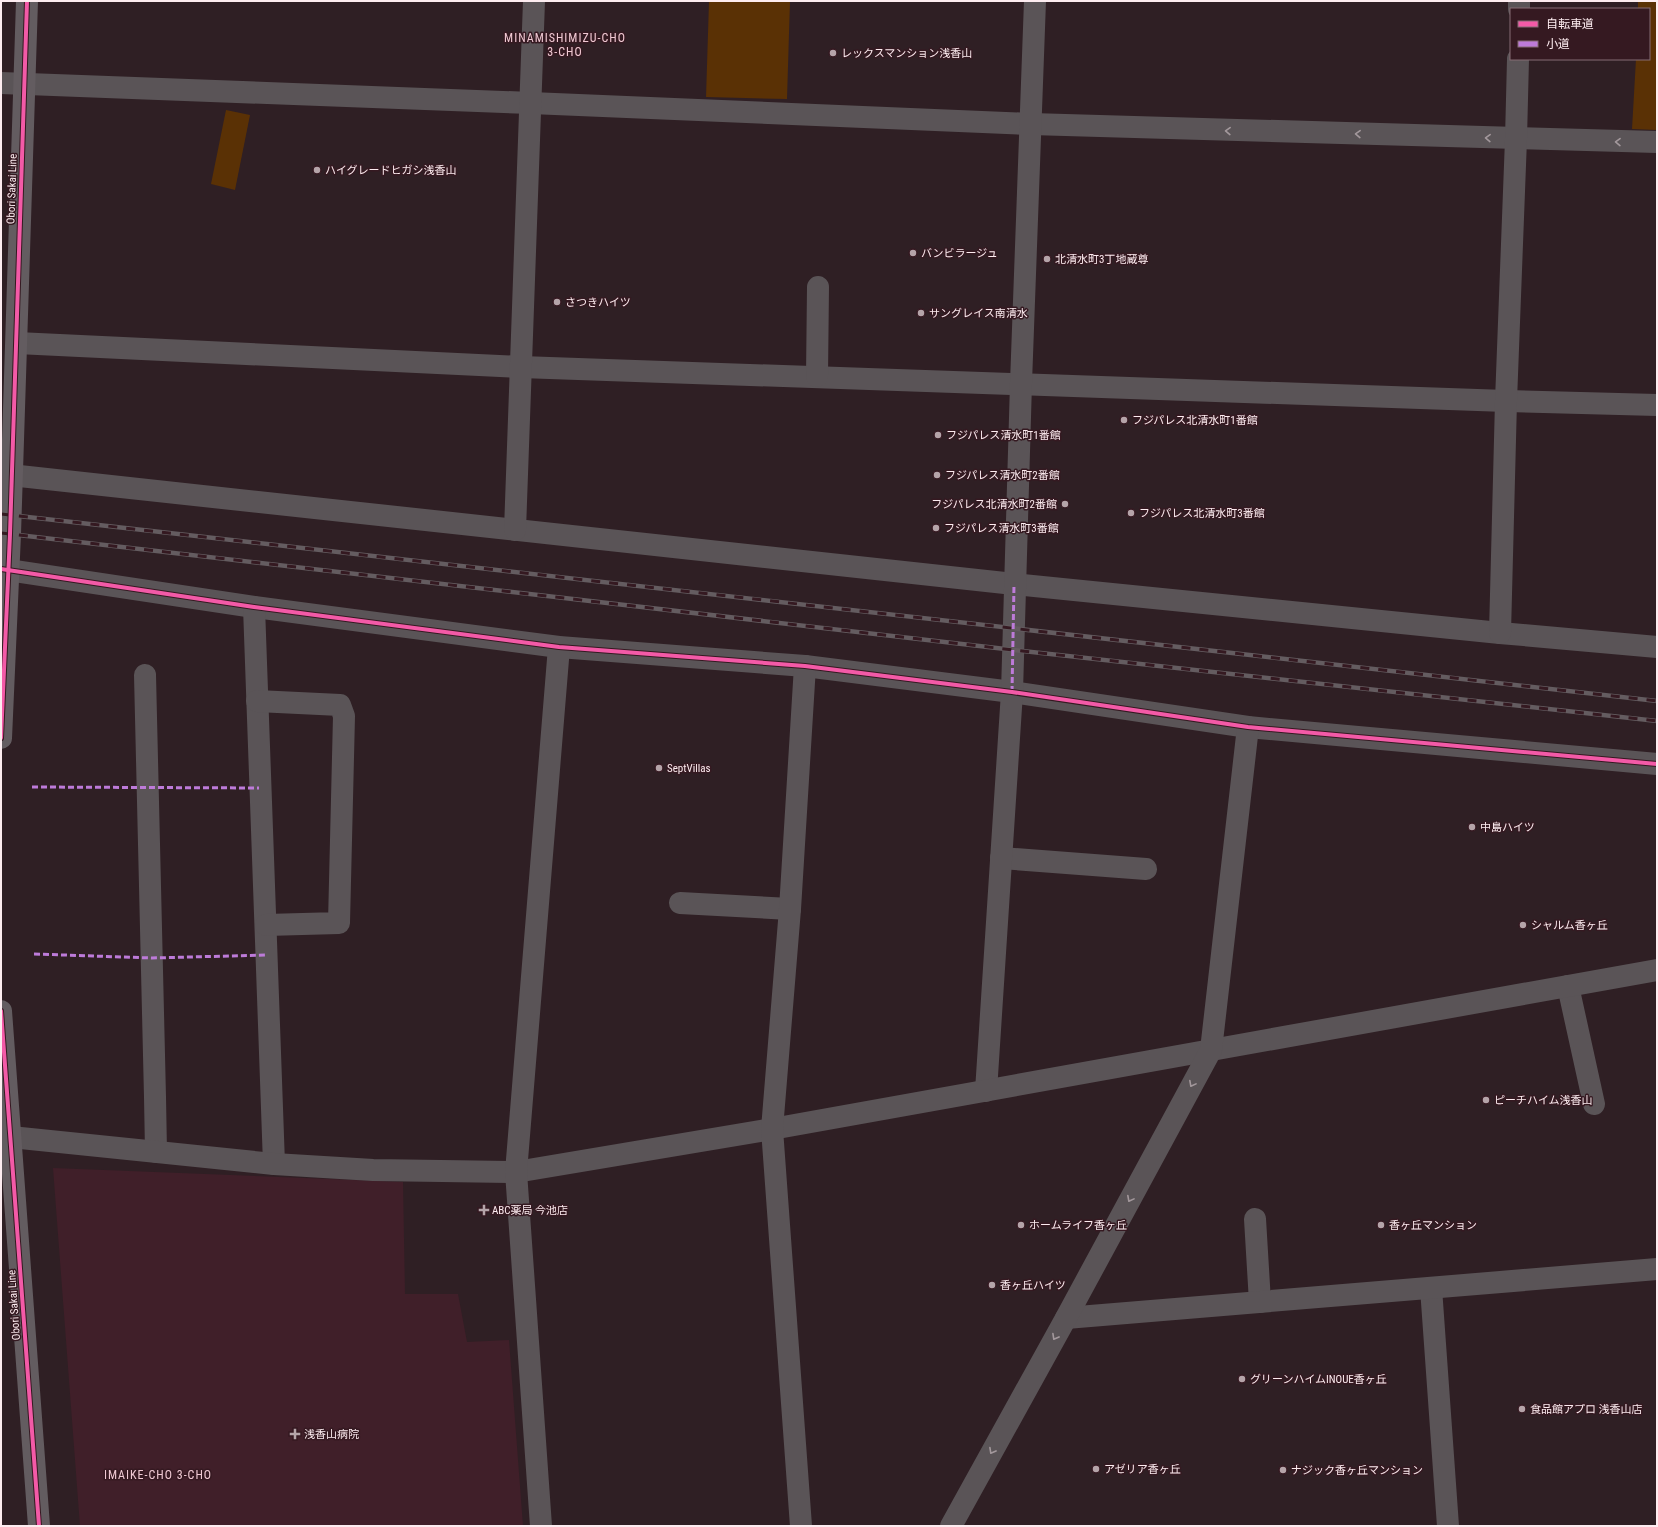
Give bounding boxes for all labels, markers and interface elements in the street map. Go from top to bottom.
legend [1510,8,1650,60]
text: 自転車道 [1546,17,1594,31]
district label: MINAMISHIMIZU-CHO 3-CHO [504,31,626,59]
text: 小道 [1546,37,1570,51]
place label: レックスマンション浅香山 [841,47,972,60]
marker: レックスマンション浅香山 [828,48,838,58]
one-way arrow [1225,126,1231,135]
one-way arrow [1355,130,1361,139]
one-way arrow [1485,134,1491,143]
one-way arrow [1615,137,1621,146]
street label: Obori Sakai Line [4,154,20,224]
place label: ハイグレードヒガシ浅香山 [325,164,457,177]
marker: ハイグレードヒガシ浅香山 [312,165,322,175]
place label: バンビラージュ [921,247,998,260]
marker: バンビラージュ [908,248,918,258]
place label: 北清水町3丁地蔵尊 [1055,253,1148,266]
marker: 北清水町3丁地蔵尊 [1042,254,1052,264]
place label: さつきハイツ [565,296,631,309]
marker: さつきハイツ [552,297,562,307]
place label: サングレイス南清水 [929,307,1028,320]
marker: サングレイス南清水 [916,308,926,318]
place label: フジパレス北清水町1番館 [1132,414,1258,427]
marker: フジパレス北清水町1番館 [1119,415,1129,425]
place label: フジパレス清水町1番館 [946,429,1061,442]
marker: フジパレス清水町1番館 [933,430,943,440]
place label: フジパレス清水町2番館 [945,469,1060,482]
marker: フジパレス清水町2番館 [932,470,942,480]
place label: フジパレス北清水町2番館 [931,498,1057,511]
marker: フジパレス北清水町2番館 [1060,499,1070,509]
place label: フジパレス北清水町3番館 [1139,507,1265,520]
marker: フジパレス北清水町3番館 [1126,508,1136,518]
place label: フジパレス清水町3番館 [944,522,1059,535]
marker: フジパレス清水町3番館 [931,523,941,533]
place label: SeptVillas [667,762,711,775]
marker: SeptVillas [654,763,664,773]
place label: 中島ハイツ [1480,821,1535,834]
marker: 中島ハイツ [1467,822,1477,832]
place label: シャルム香ヶ丘 [1531,919,1608,932]
marker: シャルム香ヶ丘 [1518,920,1528,930]
one-way arrow [1189,1080,1197,1087]
place label: ピーチハイム浅香山 [1494,1094,1593,1107]
marker: ピーチハイム浅香山 [1481,1095,1491,1105]
one-way arrow [1128,1194,1135,1202]
place label: ABC薬局 今池店 [492,1204,568,1217]
marker: ABC薬局 今池店 [479,1205,489,1215]
place label: ホームライフ香ヶ丘 [1029,1219,1127,1232]
place label: 香ヶ丘マンション [1389,1219,1477,1232]
marker: ホームライフ香ヶ丘 [1016,1220,1026,1230]
marker: 香ヶ丘マンション [1376,1220,1386,1230]
street label: Obori Sakai Line [5,1269,23,1341]
place label: 香ヶ丘ハイツ [1000,1279,1066,1292]
marker: 香ヶ丘ハイツ [987,1280,997,1290]
one-way arrow [1052,1333,1060,1341]
place label: グリーンハイムINOUE香ヶ丘 [1250,1373,1387,1386]
marker: グリーンハイムINOUE香ヶ丘 [1237,1374,1247,1384]
place label: 食品館アプロ 浅香山店 [1530,1403,1643,1416]
marker: 食品館アプロ 浅香山店 [1517,1404,1527,1414]
marker: 浅香山病院 [289,1428,301,1440]
place label: 浅香山病院 [304,1428,359,1441]
one-way arrow [989,1447,997,1454]
place label: アゼリア香ヶ丘 [1104,1463,1181,1476]
marker: アゼリア香ヶ丘 [1091,1464,1101,1474]
place label: ナジック香ヶ丘マンション [1291,1464,1423,1477]
marker: ナジック香ヶ丘マンション [1278,1465,1288,1475]
district label: IMAIKE-CHO 3-CHO [104,1468,212,1482]

